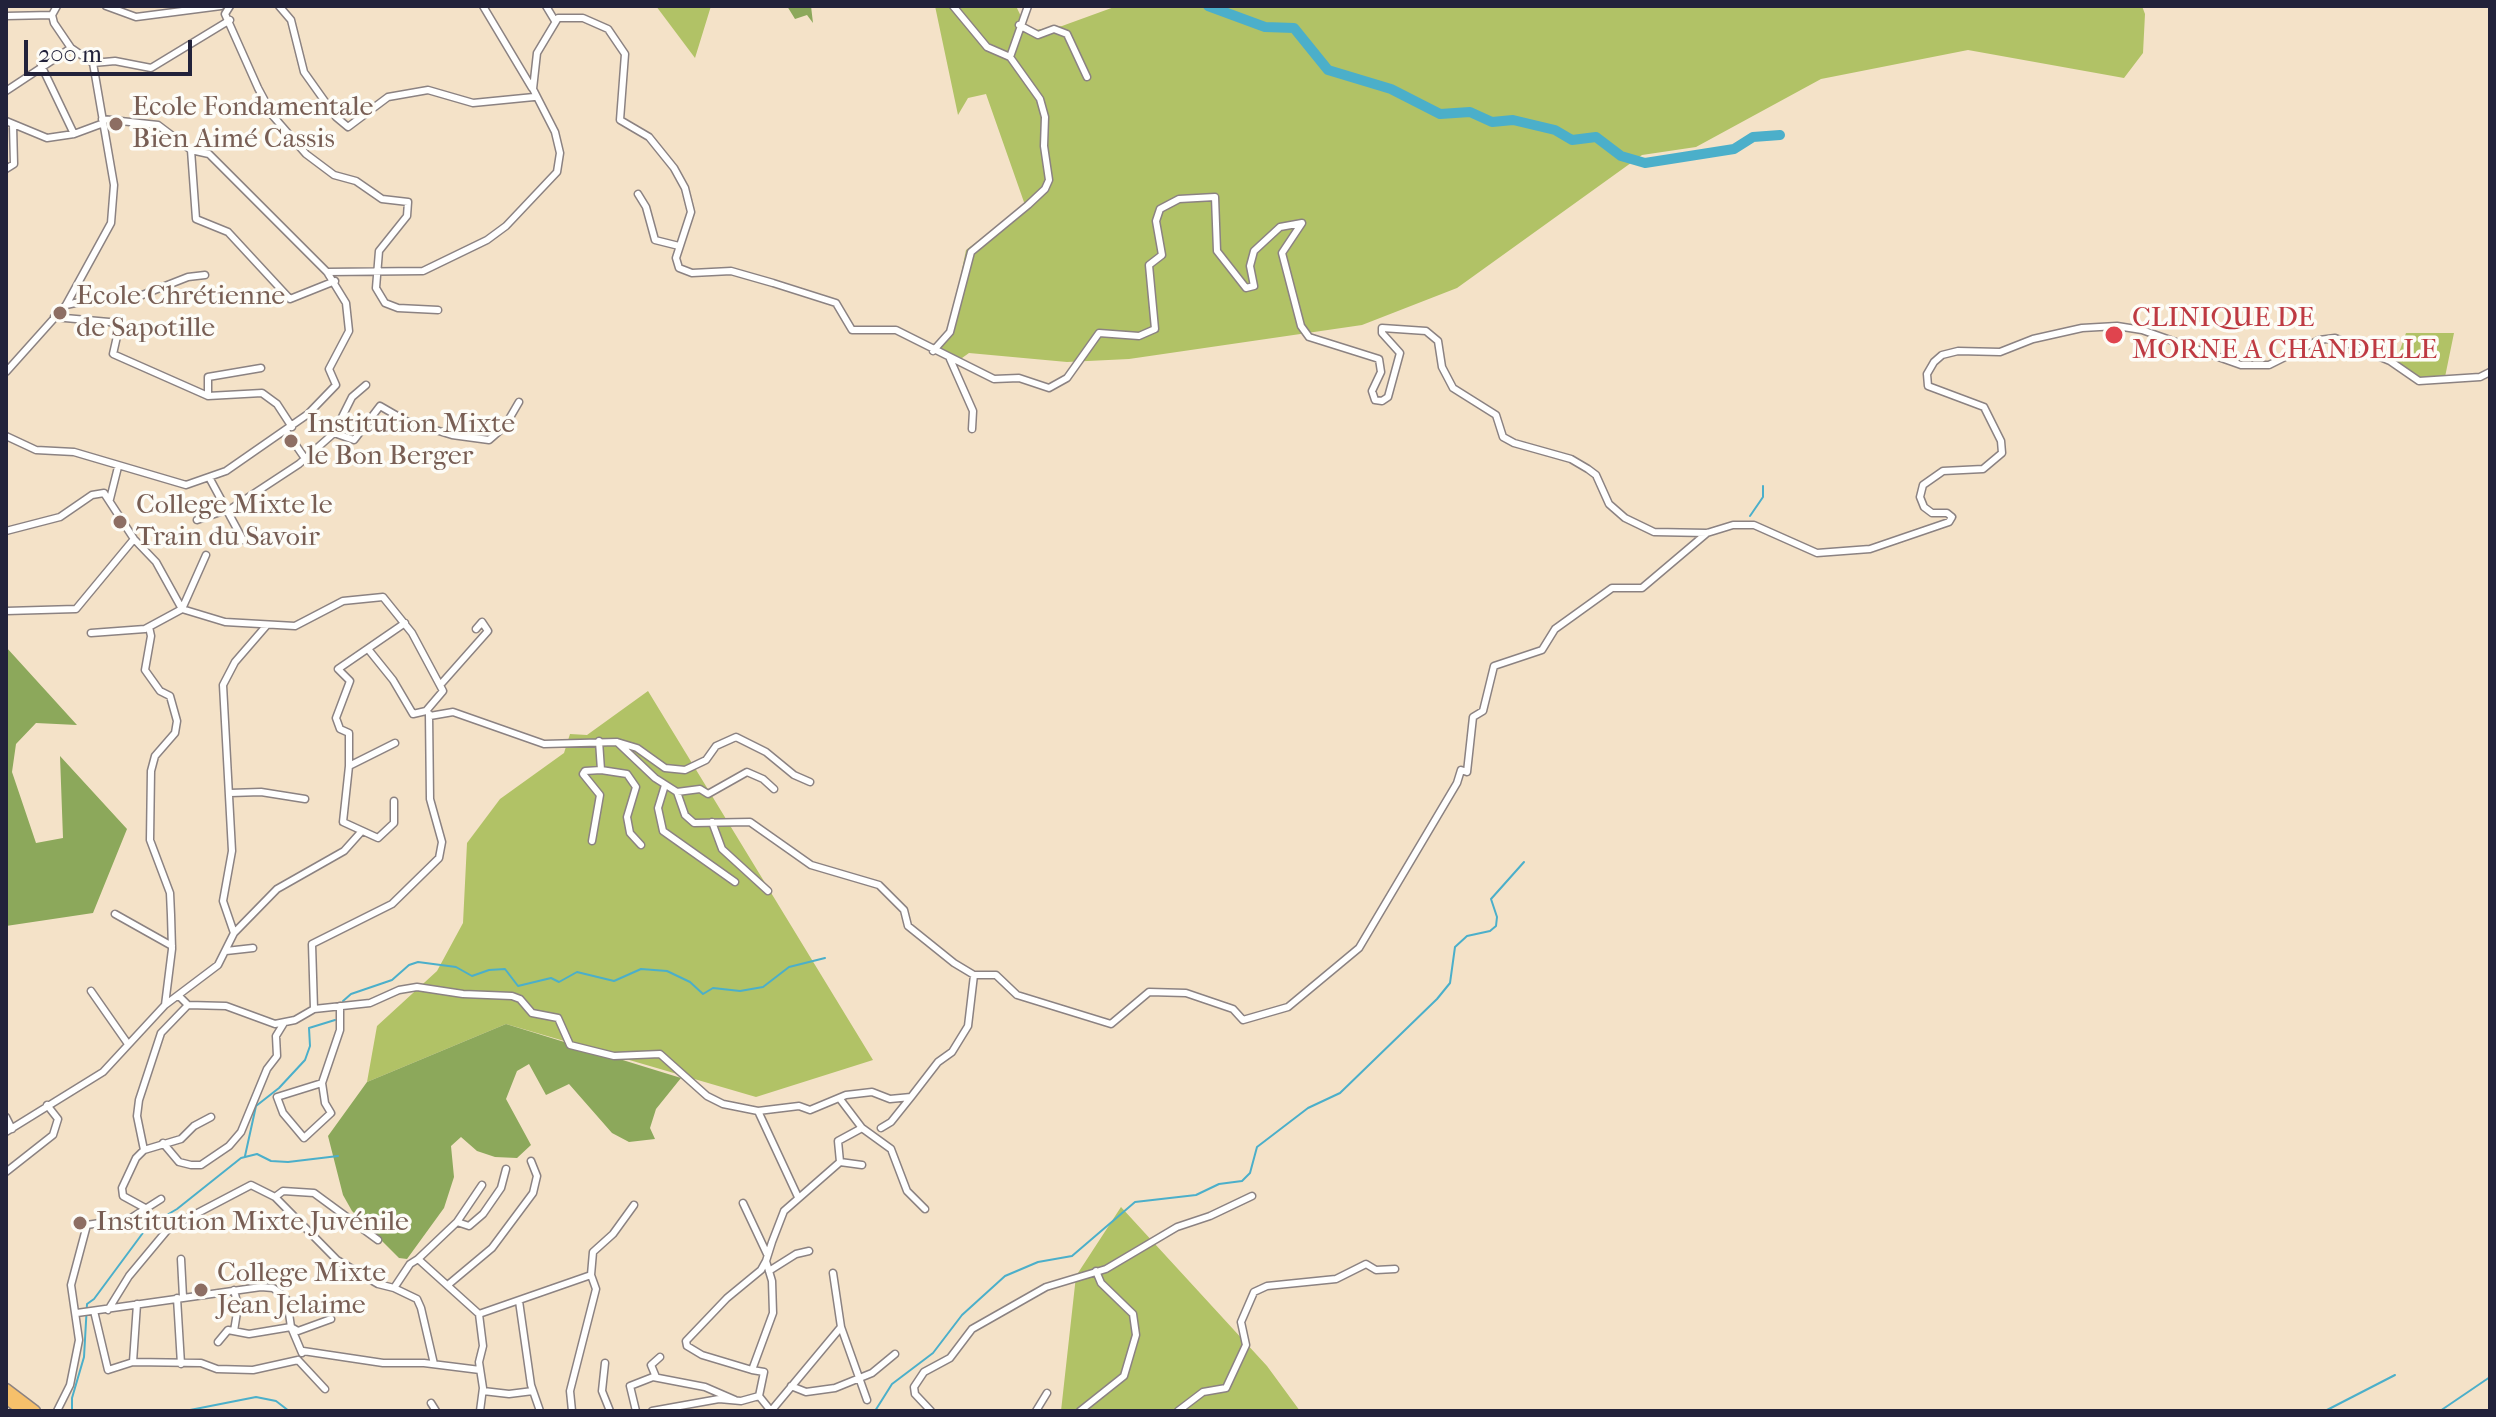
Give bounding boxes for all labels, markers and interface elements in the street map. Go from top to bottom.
scale bar [28,24,196,74]
text: 200 m [38,40,102,68]
place label: Ecole Fondamentale Bien Aimé Cassis [132,91,373,157]
marker: Ecole Fondamentale Bien Aimé Cassis [107,115,125,133]
place label: Ecole Chrétienne de Sapotille [76,280,285,346]
place label: CLINIQUE DE MORNE A CHANDELLE [2132,302,2437,368]
marker: Ecole Chrétienne de Sapotille [51,304,69,322]
marker: CLINIQUE DE MORNE A CHANDELLE [2103,324,2125,346]
place label: Institution Mixte le Bon Berger [307,408,515,474]
marker: Institution Mixte le Bon Berger [282,432,300,450]
place label: College Mixte le Train du Savoir [136,489,332,555]
marker: College Mixte le Train du Savoir [111,513,129,531]
place label: Institution Mixte Juvénile [96,1206,409,1240]
marker: Institution Mixte Juvénile [71,1214,89,1232]
place label: College Mixte Jean Jelaime [217,1257,386,1323]
marker: College Mixte Jean Jelaime [192,1281,210,1299]

